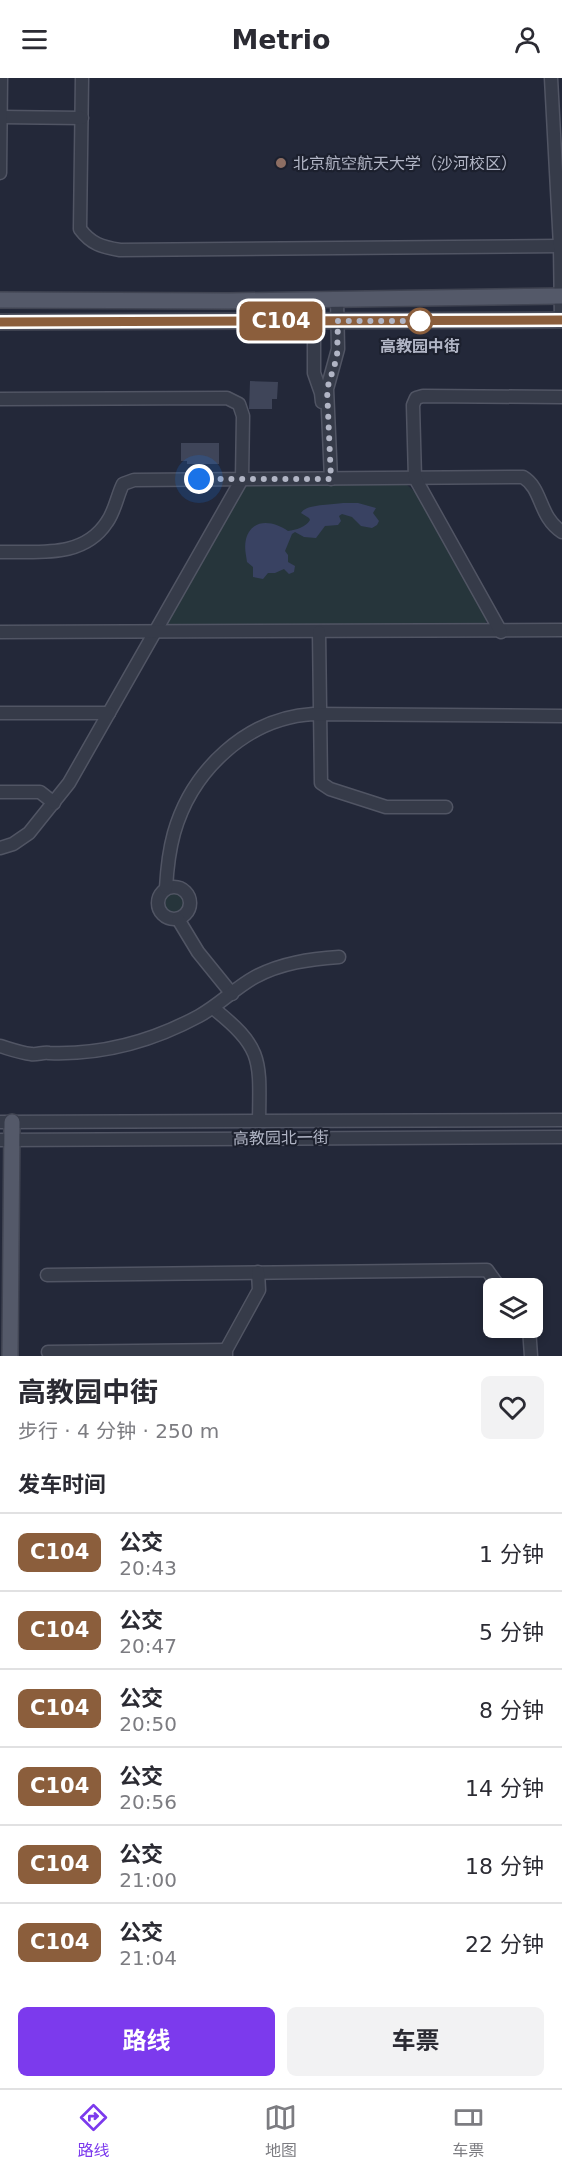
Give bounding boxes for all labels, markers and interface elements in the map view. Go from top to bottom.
icon: menu [18,23,51,56]
icon: person [511,23,544,56]
text: Metrio [231,24,331,55]
place label: 北京航空航天大学（沙河校区） [293,154,517,173]
marker: 北京航空航天大学（沙河校区） [274,156,288,170]
line badge: C104 [239,302,323,340]
marker: 高教园中街 [407,308,433,334]
text: C104 [251,309,311,333]
place label: 高教园中街 [380,337,460,356]
your location [184,464,214,494]
street label: 高教园北一街 [233,1128,329,1148]
map controls [483,1278,543,1338]
button: layers [483,1278,543,1338]
text: 高教园中街 [18,1376,158,1409]
button: heart [481,1376,544,1439]
text: 步行 · 4 分钟 · 250 m [18,1419,219,1443]
text: 发车时间 [18,1472,106,1497]
text: 公交 [119,1530,163,1555]
text: C104 [30,1540,89,1564]
text: 1 分钟 [479,1542,544,1567]
text: 20:43 [119,1556,177,1580]
text: 公交 [119,1608,163,1633]
text: C104 [30,1618,89,1642]
text: 5 分钟 [479,1620,544,1645]
text: 20:47 [119,1634,177,1658]
text: 公交 [119,1686,163,1711]
text: C104 [30,1696,89,1720]
text: 8 分钟 [479,1698,544,1723]
text: 20:50 [119,1712,177,1736]
text: 公交 [119,1764,163,1789]
text: C104 [30,1774,89,1798]
text: 14 分钟 [465,1776,544,1801]
text: 20:56 [119,1790,177,1814]
text: 公交 [119,1842,163,1867]
text: C104 [30,1852,89,1876]
text: 18 分钟 [465,1854,544,1879]
text: 21:00 [119,1868,177,1892]
text: 公交 [119,1920,163,1945]
text: C104 [30,1930,89,1954]
text: 22 分钟 [465,1932,544,1957]
text: 21:04 [119,1946,177,1970]
button: 路线 [18,2007,275,2076]
button: 车票 [287,2007,544,2076]
tab: 路线 [77,2101,110,2161]
tab: 地图 [264,2101,297,2161]
tab: 车票 [452,2101,485,2161]

